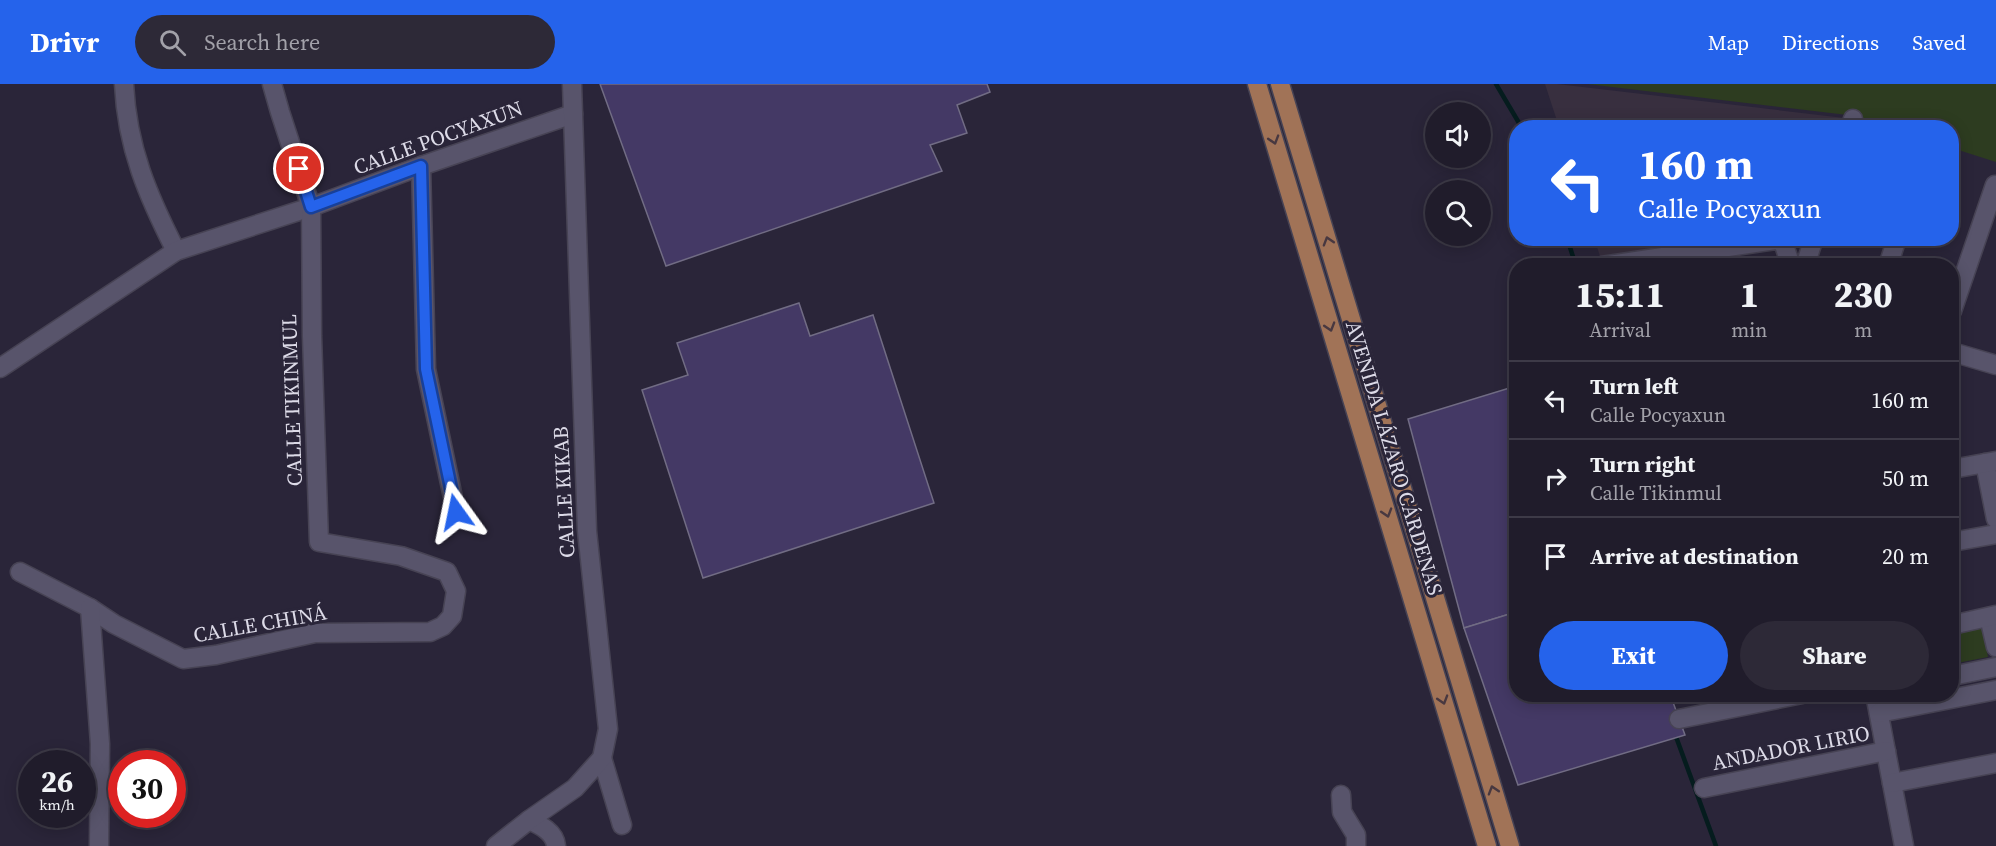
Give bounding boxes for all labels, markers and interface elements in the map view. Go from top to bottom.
search box [135,15,555,69]
text: Drivr [30,23,99,61]
icon: search [156,26,189,59]
text: Search here [204,27,320,57]
text: Map [1708,28,1749,57]
text: Directions [1782,28,1879,57]
text: Saved [1912,28,1966,57]
street label: CALLE POCYAXUN [349,93,527,182]
map controls [1425,102,1491,246]
button: sound [1425,102,1491,168]
one-way arrow [1267,134,1279,145]
text: 160 m [1638,135,1753,193]
pin [273,143,324,194]
icon: left [1539,144,1617,222]
icon: arrive [282,152,315,185]
button: search [1425,180,1491,246]
text: Calle Pocyaxun [1638,190,1822,227]
one-way arrow [1323,236,1335,247]
text: 15:11 [1575,270,1665,319]
text: 1 [1739,270,1759,319]
text: 230 [1833,270,1893,319]
street label: CALLE TIKINMUL [274,313,309,487]
text: Arrival [1589,316,1651,344]
text: min [1731,316,1767,344]
text: m [1854,316,1872,344]
street label: AVENIDA LÁZARO CÁRDENAS [1339,317,1450,599]
one-way arrow [1323,321,1335,332]
text: Turn left [1590,371,1678,401]
icon: left [1539,384,1572,417]
text: 160 m [1871,385,1929,415]
text: Calle Pocyaxun [1590,401,1726,429]
street label: CALLE KIKAB [546,425,581,559]
text: Turn right [1590,449,1695,479]
icon: right [1539,462,1572,495]
text: 50 m [1882,463,1929,493]
text: Calle Tikinmul [1590,479,1722,507]
position arrow [424,480,488,544]
one-way arrow [1380,507,1392,518]
icon: arrive [1539,540,1572,573]
text: Arrive at destination [1590,541,1799,571]
text: 20 m [1882,541,1929,571]
street label: CALLE CHINÁ [191,598,329,649]
button: Exit [1539,621,1728,690]
button: Share [1740,621,1929,690]
one-way arrow [1436,694,1448,705]
street label: ANDADOR LIRIO [1710,718,1872,777]
speed limit sign: 30 [108,750,186,828]
text: 26 [41,761,73,802]
one-way arrow [1488,785,1500,796]
text: km/h [39,794,75,815]

